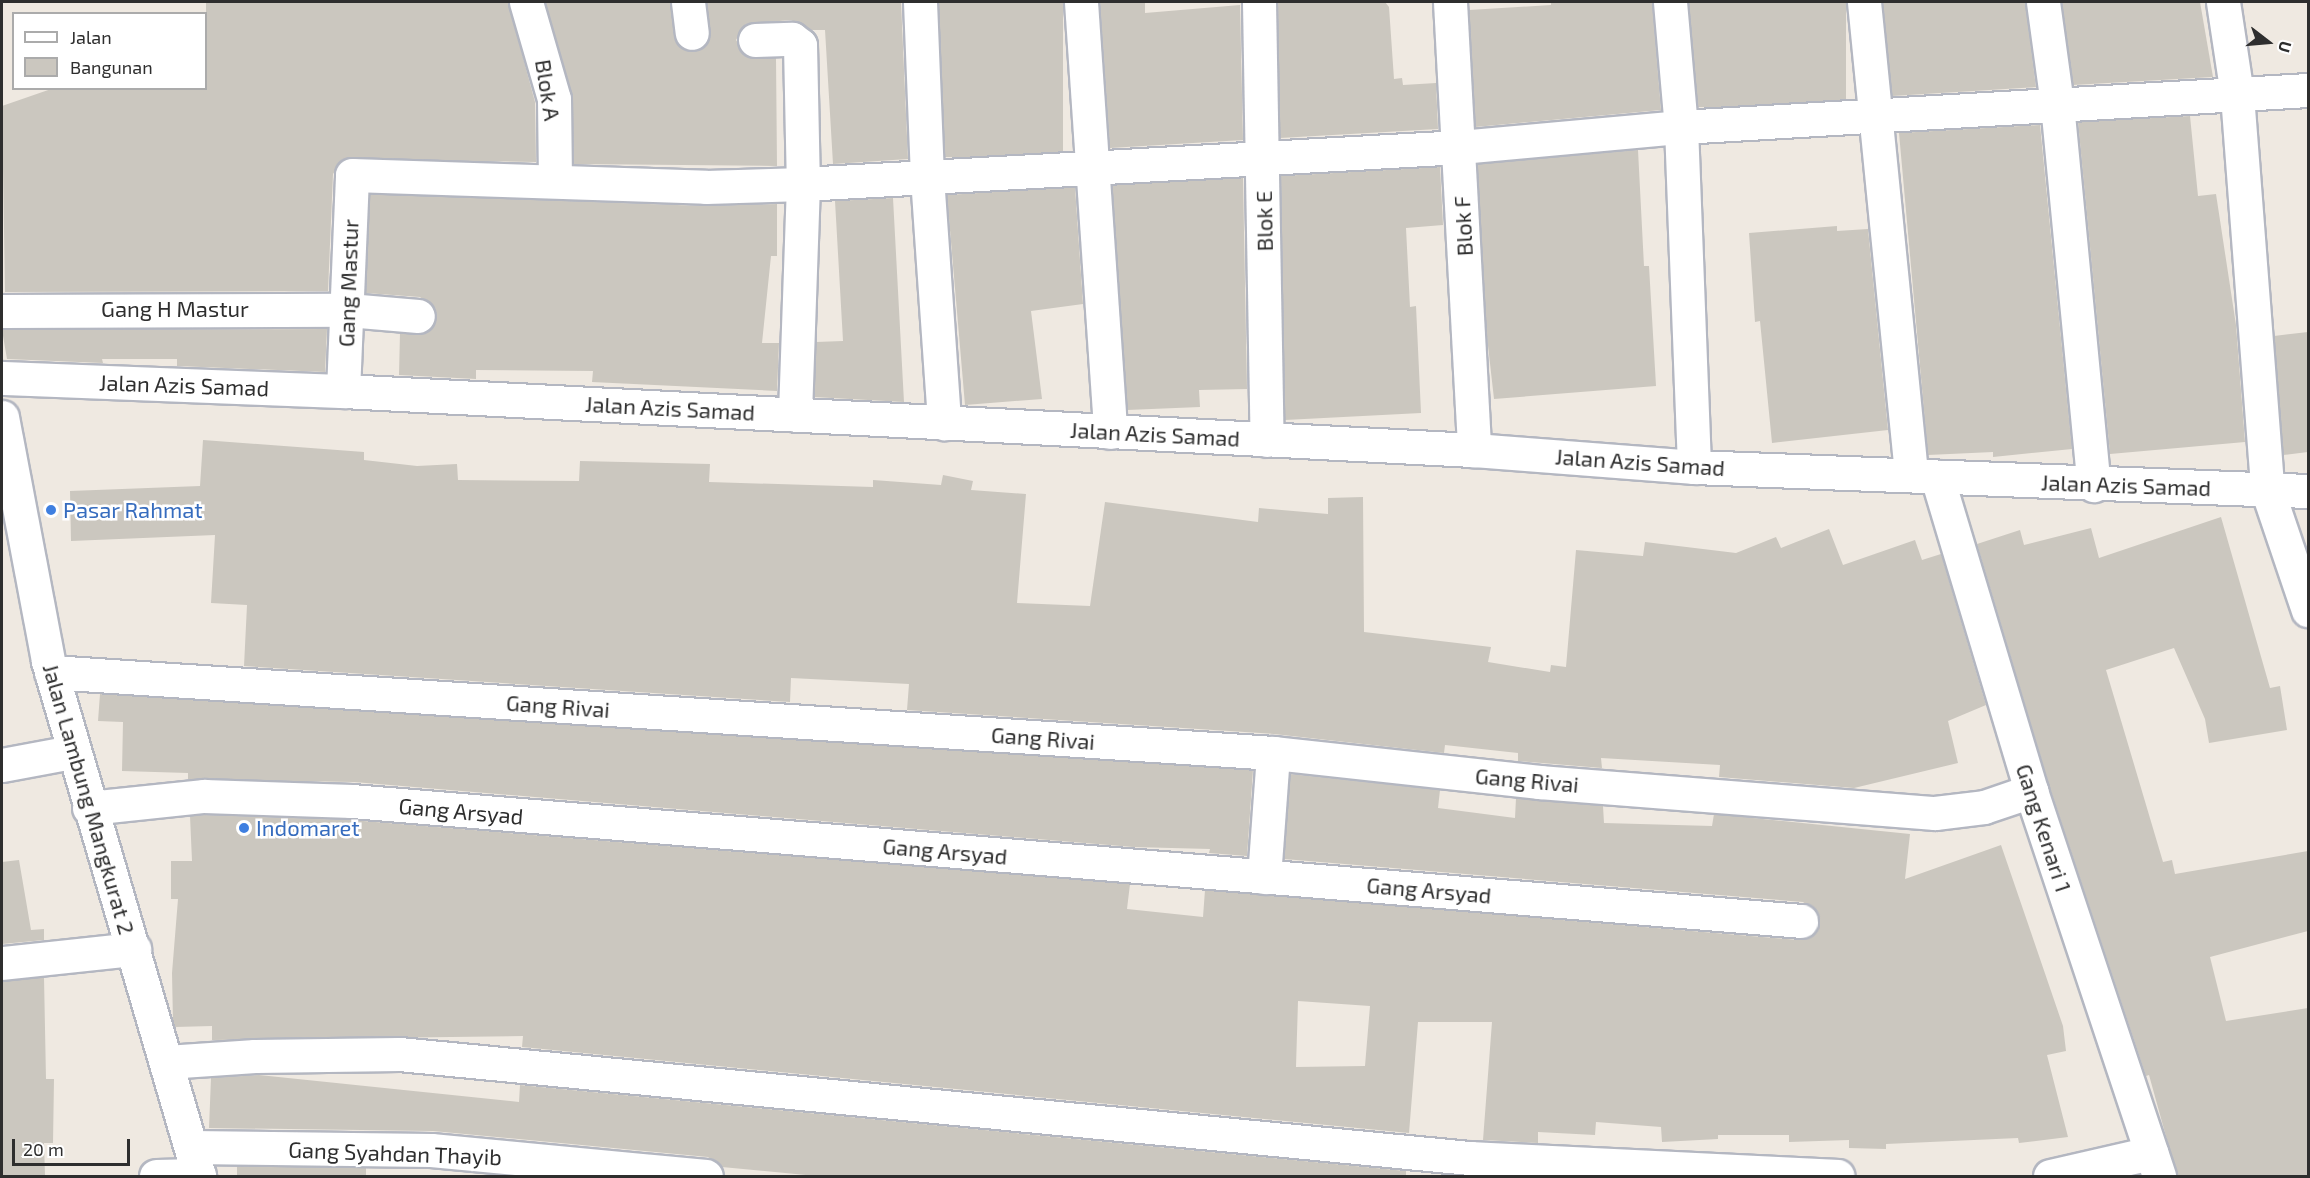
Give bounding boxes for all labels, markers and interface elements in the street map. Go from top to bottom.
legend [12,12,207,90]
north arrow [2238,12,2298,72]
text: Jalan [70,26,112,48]
text: U [2275,39,2296,55]
text: Bangunan [70,56,153,78]
street label: Blok A [530,57,566,123]
street label: Blok E [1250,190,1278,252]
street label: Blok F [1448,195,1478,257]
street label: Gang Mastur [333,219,363,347]
street label: Gang H Mastur [101,296,249,322]
street label: Jalan Azis Samad [98,369,270,401]
street label: Jalan Azis Samad [584,390,756,426]
street label: Jalan Azis Samad [1069,416,1241,452]
street label: Jalan Azis Samad [1554,443,1726,481]
street label: Jalan Azis Samad [2040,469,2212,501]
place label: Pasar Rahmat [63,497,203,523]
marker: Pasar Rahmat [44,503,58,517]
street label: Jalan Lambung Mangkurat 2 [38,661,140,937]
street label: Gang Rivai [505,689,611,723]
street label: Gang Rivai [990,721,1096,755]
street label: Gang Kenari 1 [2011,761,2077,895]
street label: Gang Rivai [1474,762,1580,798]
street label: Gang Arsyad [397,792,525,830]
place label: Indomaret [256,815,360,841]
marker: Indomaret [237,821,251,835]
street label: Gang Arsyad [881,832,1009,870]
street label: Gang Arsyad [1365,871,1493,909]
scale bar [15,1127,134,1165]
street label: Gang Syahdan Thayib [288,1136,502,1170]
text: 20 m [23,1138,64,1160]

